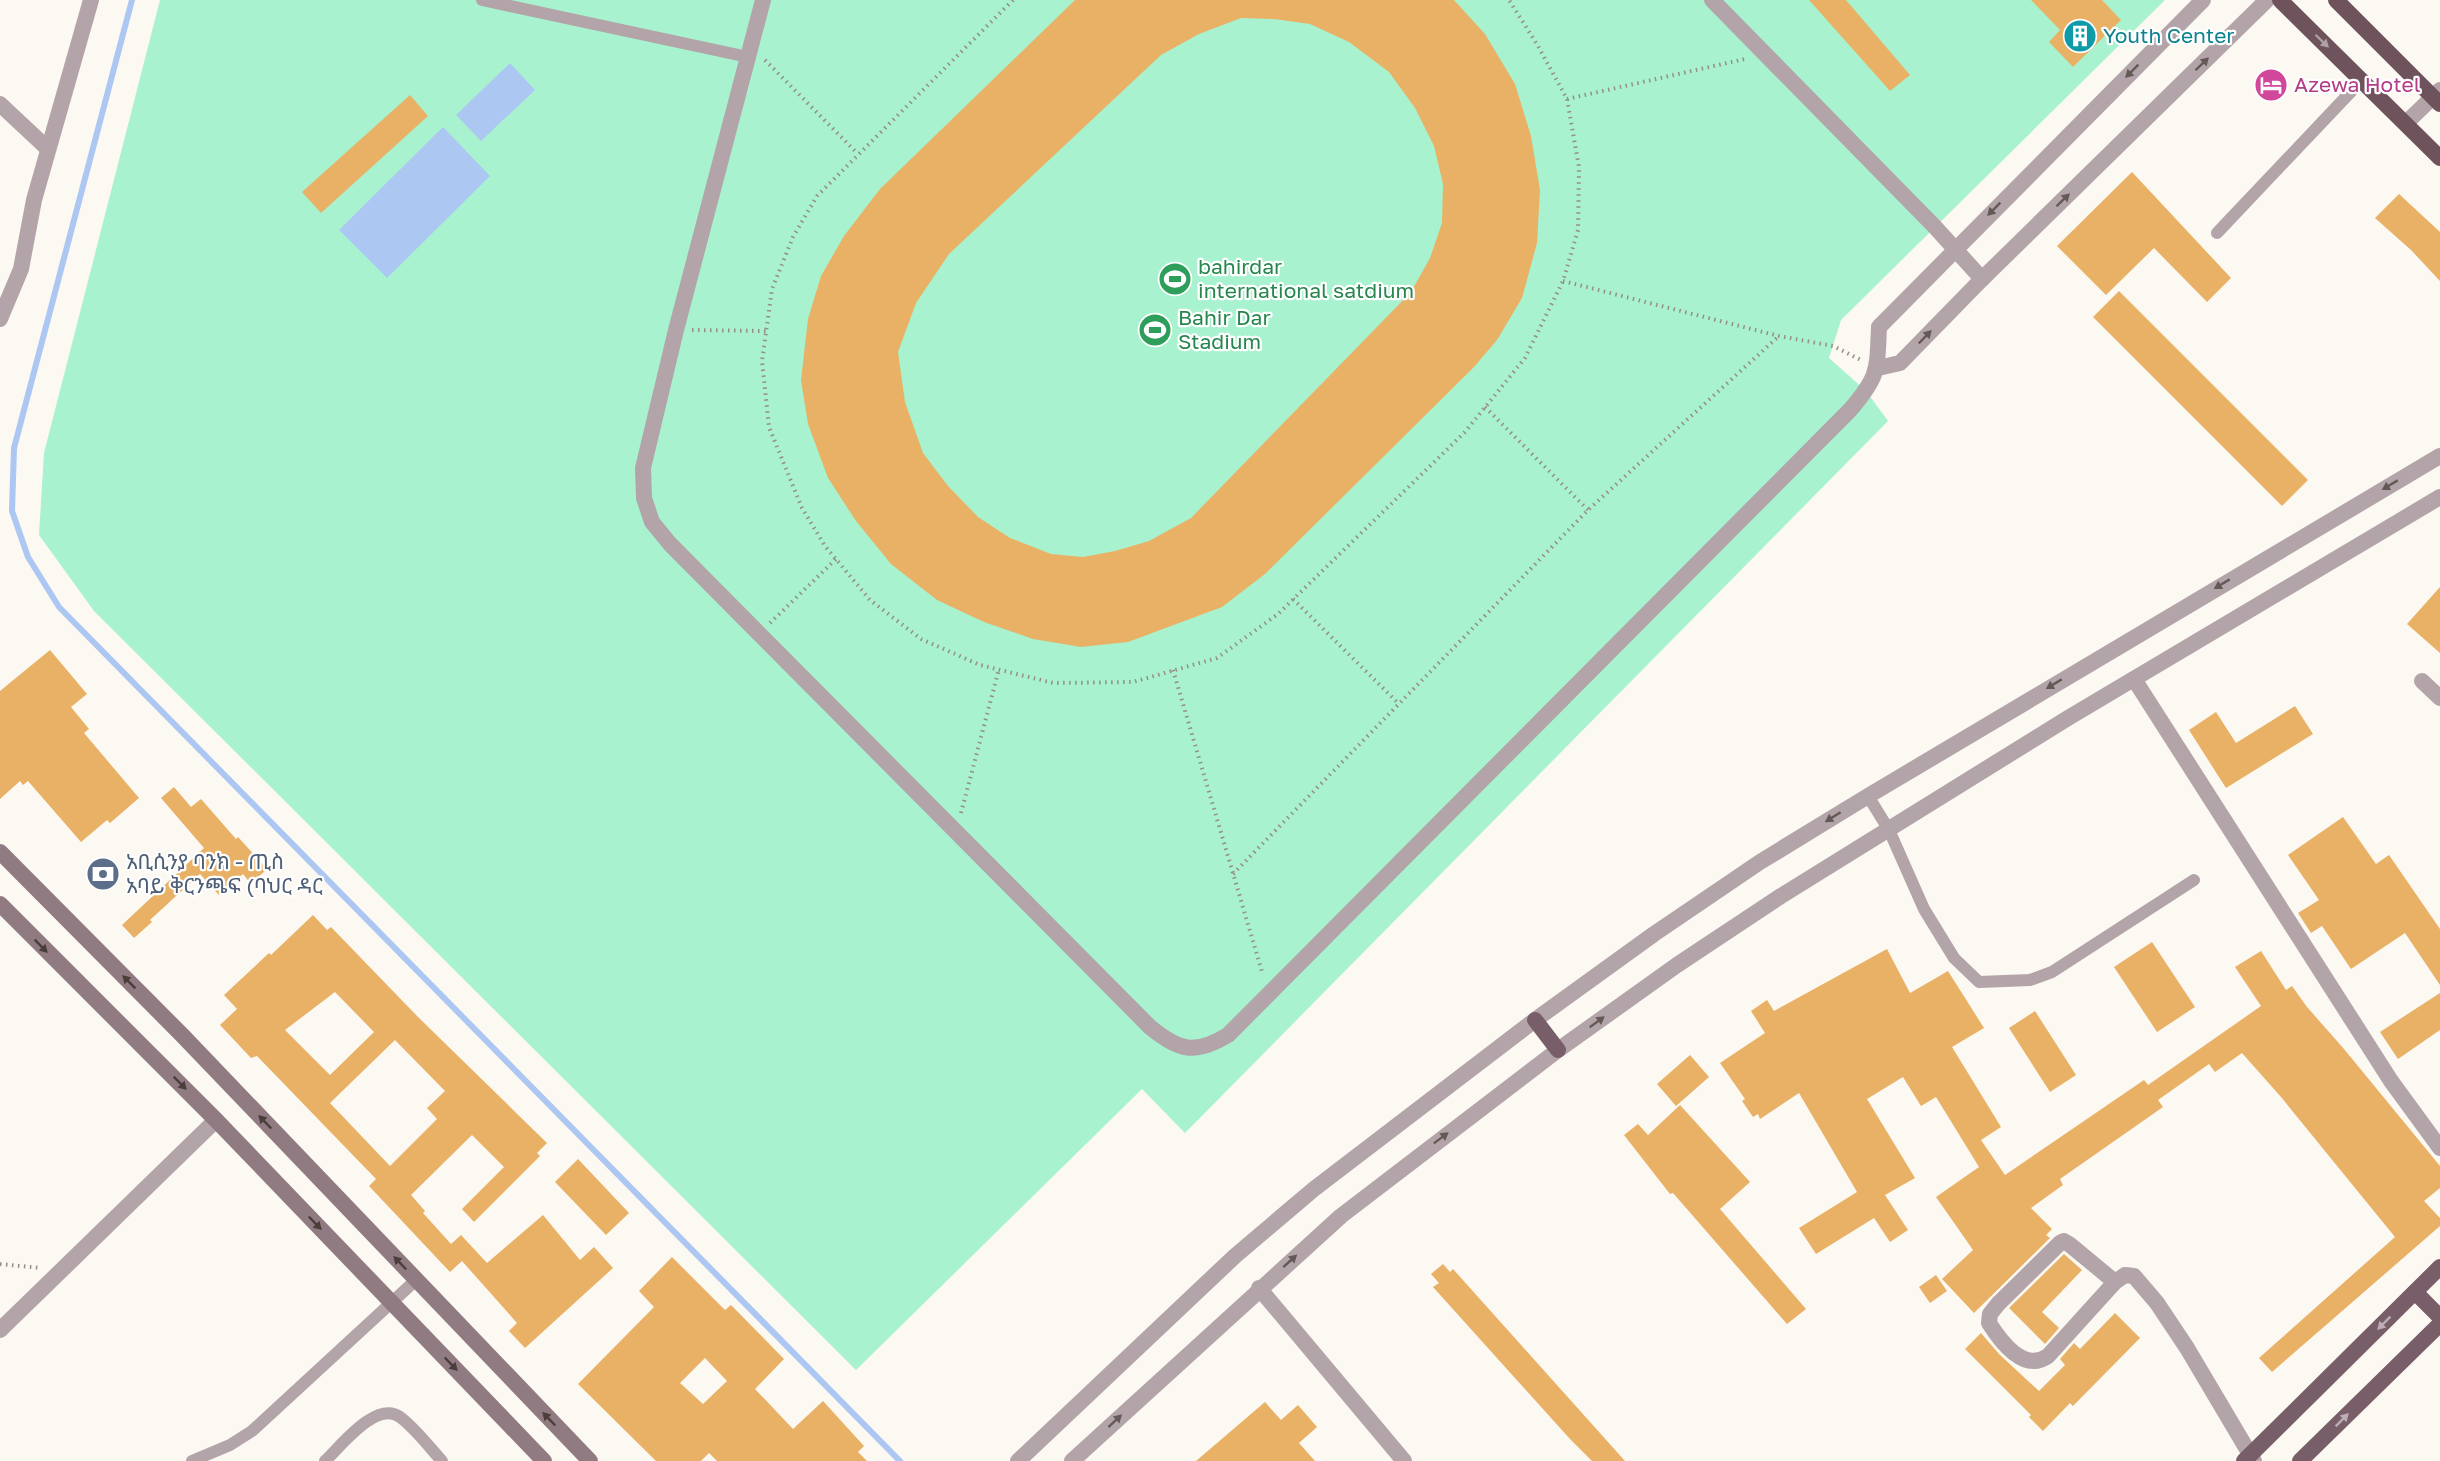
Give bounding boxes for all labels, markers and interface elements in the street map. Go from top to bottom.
building icon: Youth Center [2062,18,2098,54]
place label: Youth Center [2103,22,2235,48]
one-way arrow [2315,33,2329,47]
one-way arrow [2195,57,2209,71]
one-way arrow [2126,64,2140,78]
hotel icon: Azewa Hotel [2253,67,2289,103]
place label: Azewa Hotel [2294,71,2421,97]
one-way arrow [2055,193,2070,207]
one-way arrow [1988,202,2002,216]
place label: bahirdar international satdium [1198,253,1414,303]
sports icon: bahirdar international satdium [1157,261,1193,297]
place label: Bahir Dar Stadium [1178,304,1271,354]
sports icon: Bahir Dar Stadium [1137,312,1173,348]
one-way arrow [1917,331,1931,345]
one-way arrow [2382,480,2398,491]
one-way arrow [2214,579,2230,590]
one-way arrow [2046,678,2062,689]
one-way arrow [1825,811,1841,822]
place label: አቢሲንያ ባንክ - ጢስ አባይ ቅርንጫፍ (ባህር ዳር [126,848,323,898]
bank icon: አቢሲንያ ባንክ - ጢስ አባይ ቅርንጫፍ (ባህር ዳር [85,856,121,892]
one-way arrow [34,938,48,952]
one-way arrow [122,975,136,990]
one-way arrow [1589,1016,1605,1028]
one-way arrow [172,1076,186,1090]
one-way arrow [258,1115,272,1130]
one-way arrow [1432,1132,1448,1144]
one-way arrow [308,1216,322,1230]
one-way arrow [393,1255,407,1270]
one-way arrow [1282,1255,1297,1268]
one-way arrow [2377,1316,2391,1330]
one-way arrow [443,1356,457,1370]
one-way arrow [543,1412,557,1426]
one-way arrow [2334,1413,2349,1427]
one-way arrow [1107,1415,1122,1428]

